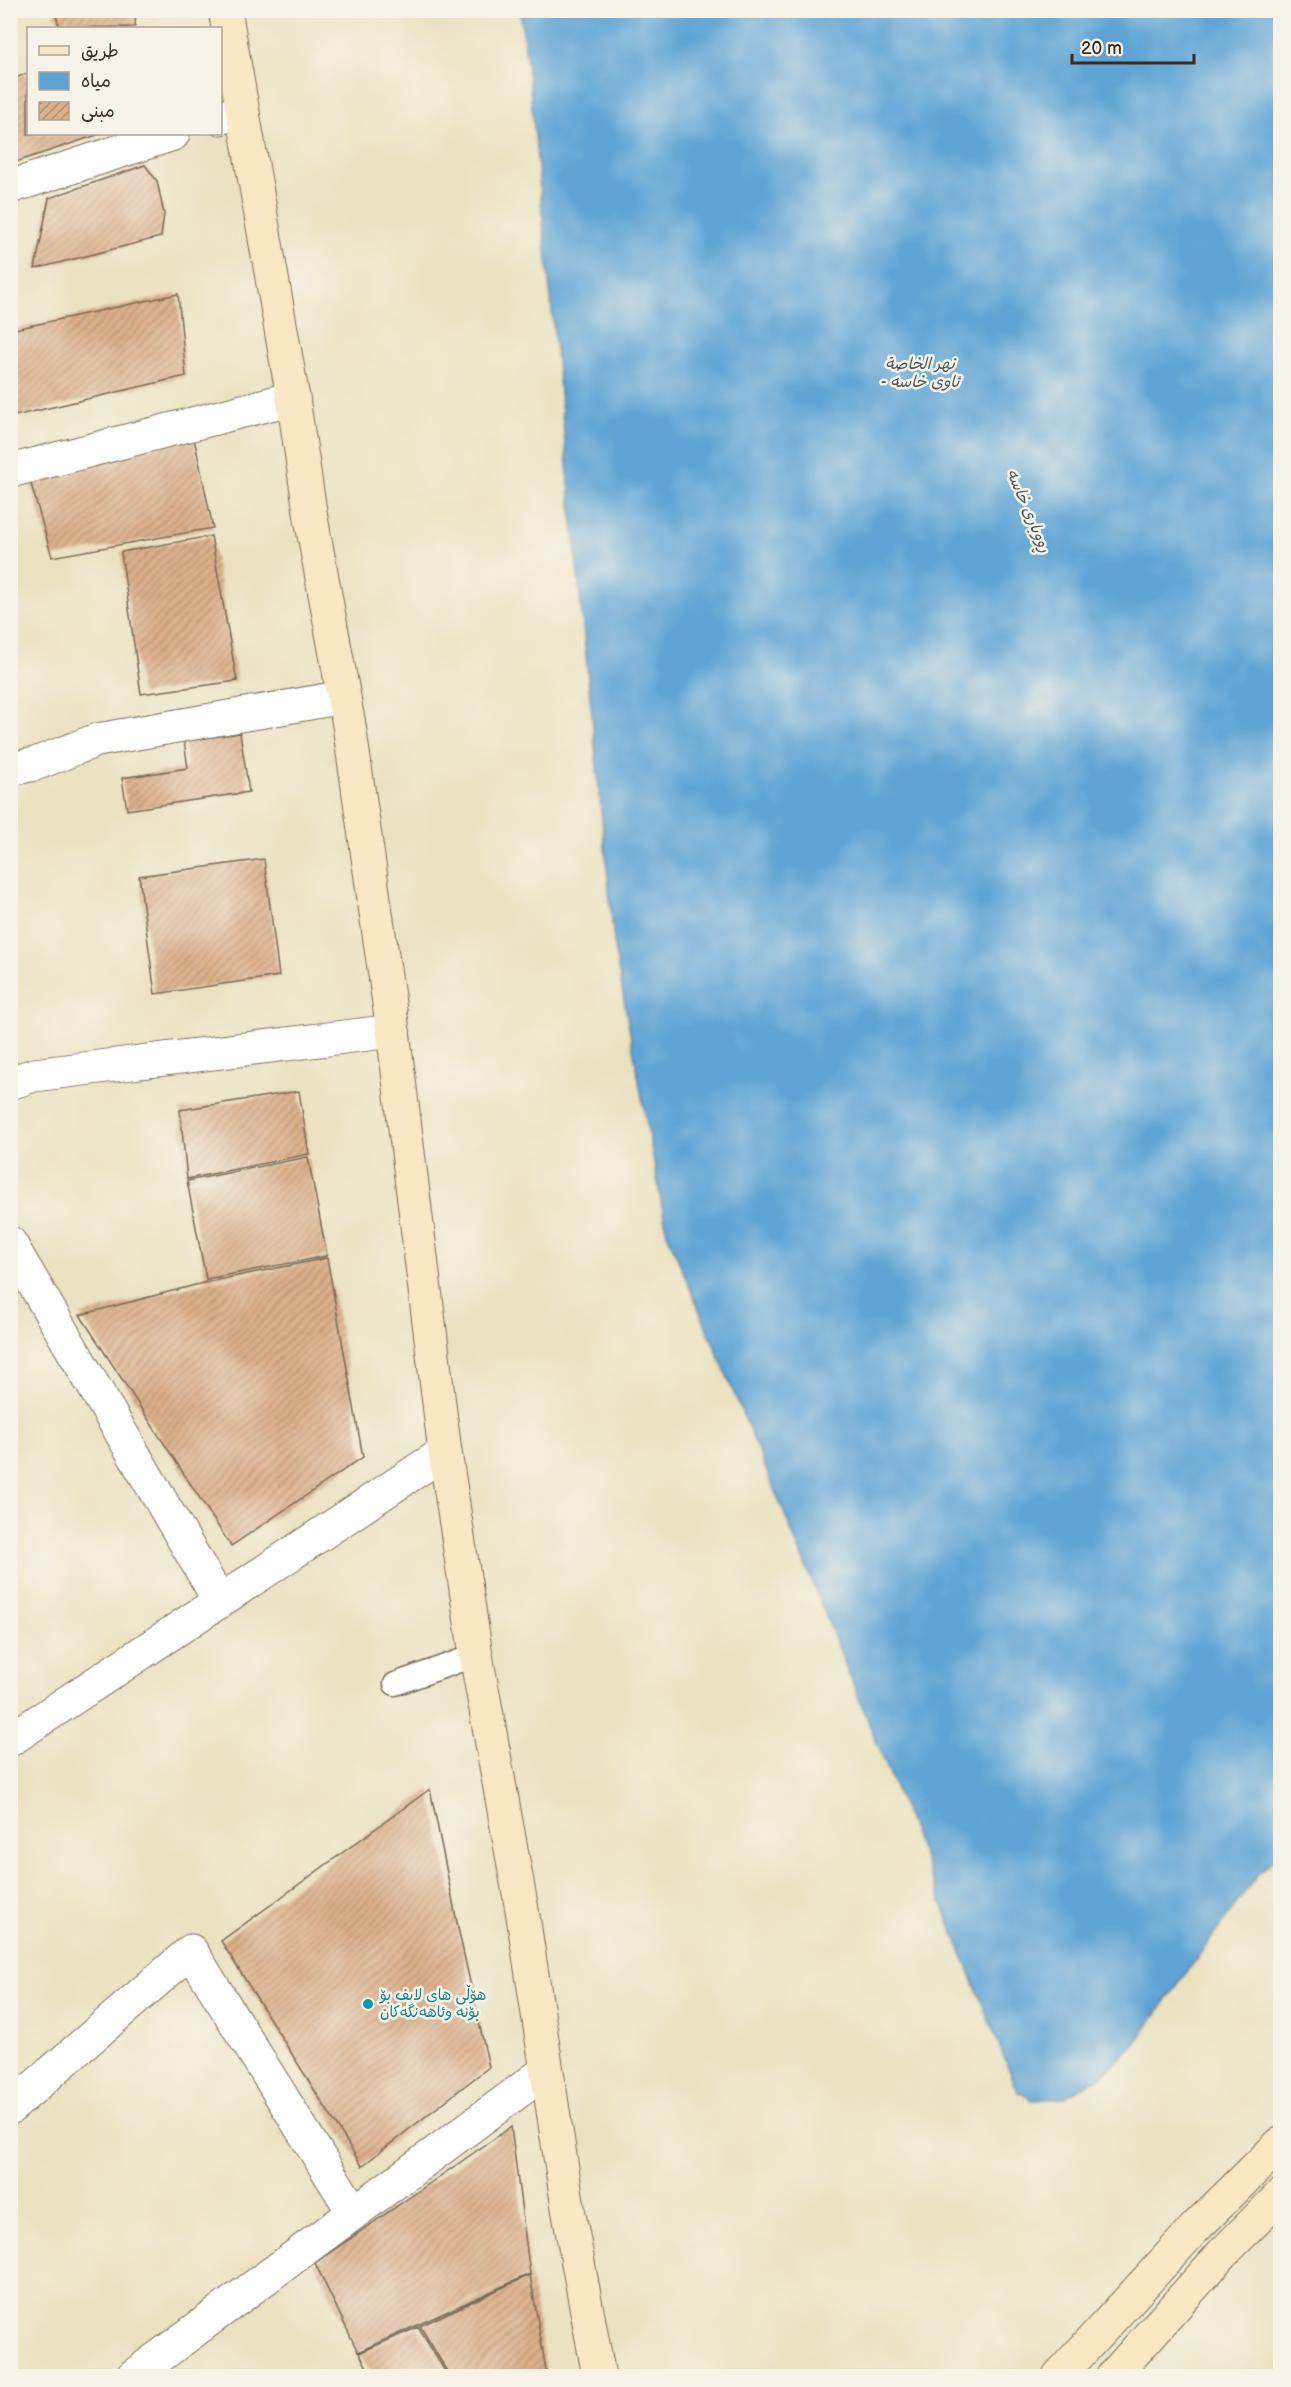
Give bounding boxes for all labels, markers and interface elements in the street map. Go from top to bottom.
legend [27,27,222,135]
scale bar [1072,27,1194,65]
text: 20 m [1081,38,1122,59]
text: طريق [81,41,119,62]
text: مياه [81,71,111,92]
text: مبنى [81,101,115,122]
water label: نهر الخاصة - ئاوی خاسە [881,355,961,392]
water label: ڕووباری خاسە [999,466,1054,557]
place label: هۆڵی های لایف بۆ بۆنە وئاهەنگەکان [379,1984,487,2022]
marker: هۆڵی های لایف بۆ بۆنە وئاهەنگەکان [361,1997,375,2011]

